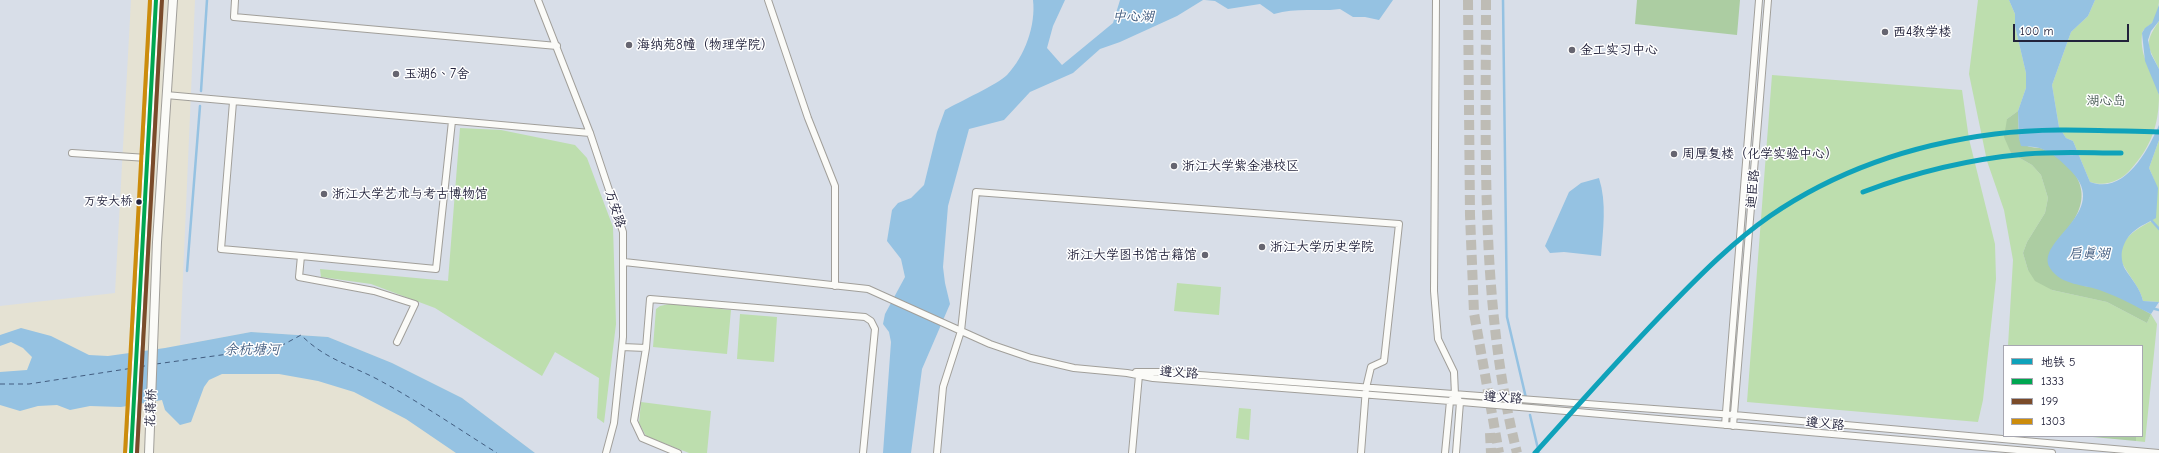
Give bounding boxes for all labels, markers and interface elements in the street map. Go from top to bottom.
water label: 中心湖 [1112,9,1154,25]
scale bar [2015,16,2131,42]
place label: 西4教学楼 [1893,24,1951,40]
text: 100 m [2020,24,2053,38]
marker: 西4教学楼 [1880,27,1890,37]
place label: 海纳苑8幢（物理学院） [637,37,774,53]
marker: 海纳苑8幢（物理学院） [624,40,634,50]
place label: 金工实习中心 [1580,42,1658,58]
marker: 金工实习中心 [1567,45,1577,55]
place label: 玉湖6、7舍 [404,66,469,82]
marker: 玉湖6、7舍 [391,69,401,79]
park label: 湖心岛 [2087,93,2125,109]
place label: 周厚复楼（化学实验中心） [1682,146,1838,162]
marker: 周厚复楼（化学实验中心） [1669,149,1679,159]
place label: 浙江大学紫金港校区 [1182,158,1299,174]
marker: 浙江大学紫金港校区 [1169,161,1179,171]
street label: 迪臣路 [1744,169,1762,209]
place label: 浙江大学艺术与考古博物馆 [332,186,488,202]
street label: 万安路 [602,188,628,230]
marker: 浙江大学艺术与考古博物馆 [319,189,329,199]
place label: 万安大桥 [84,195,132,209]
marker: 万安大桥 [134,197,144,207]
place label: 浙江大学历史学院 [1270,239,1374,255]
marker: 浙江大学历史学院 [1257,242,1267,252]
water label: 启真湖 [2068,246,2110,262]
place label: 浙江大学图书馆古籍馆 [1067,247,1197,263]
marker: 浙江大学图书馆古籍馆 [1200,250,1210,260]
water label: 余杭塘河 [224,342,280,358]
legend [2003,345,2143,437]
text: 地铁 5 [2041,355,2076,369]
street label: 遵义路 [1159,364,1199,382]
text: 1333 [2041,374,2064,388]
street label: 花蒋桥 [143,388,159,428]
street label: 遵义路 [1483,389,1523,407]
text: 199 [2041,394,2059,408]
text: 1303 [2041,414,2065,428]
street label: 遵义路 [1805,415,1845,433]

